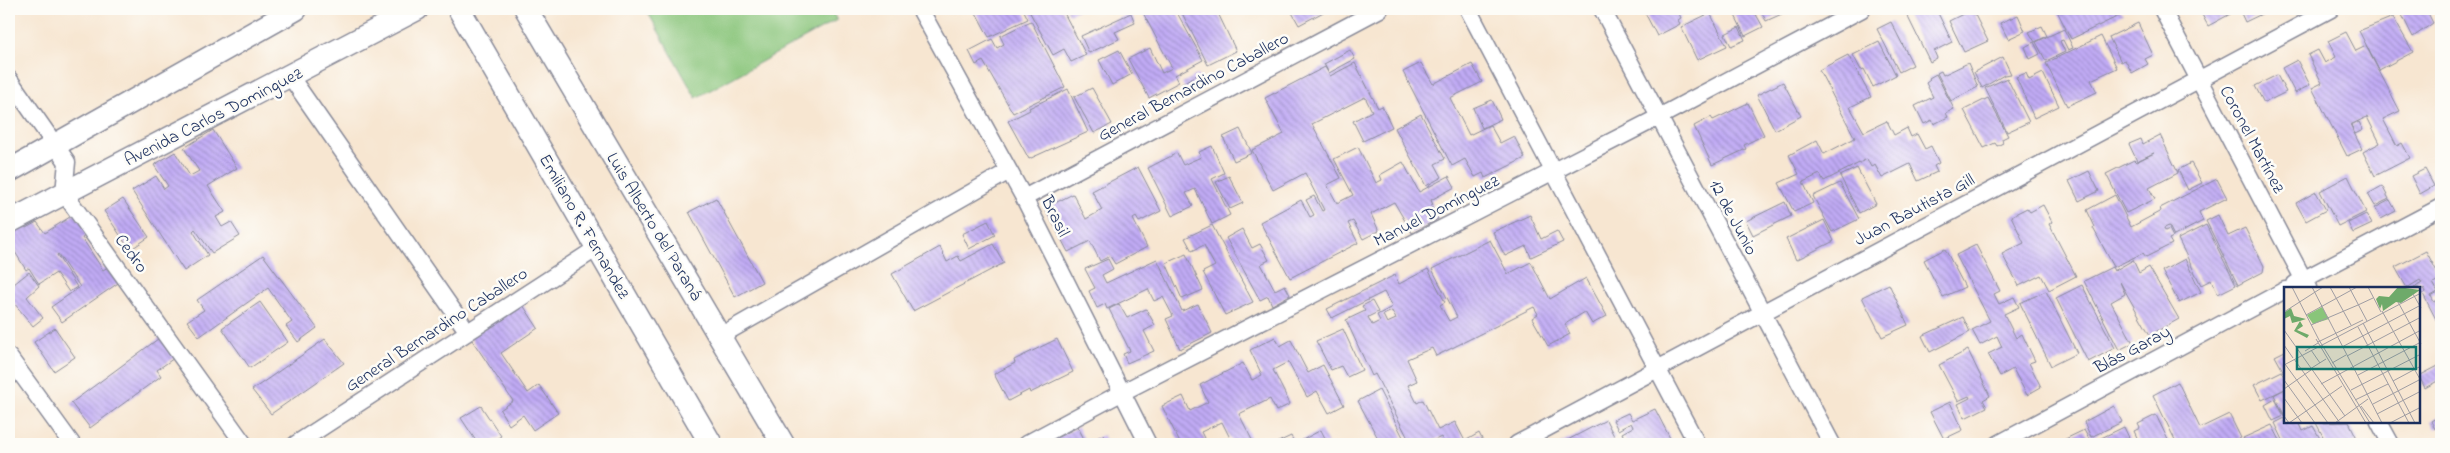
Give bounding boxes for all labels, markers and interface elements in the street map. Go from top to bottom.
street label: General Bernardino Caballero [1094,26,1294,149]
street label: Avenida Carlos Dominguez [120,61,308,175]
street label: Coronel Martínez [2212,81,2291,199]
street label: Luis Alberto del Paraná [599,148,708,306]
street label: Emiliano R. Fernandez [531,150,636,305]
street label: Juan Bautista Gill [1850,168,1980,254]
street label: Manuel Domínguez [1370,169,1505,256]
street label: 12 de Junio [1701,175,1763,260]
street label: Brasil [1033,191,1075,242]
street label: Cedro [107,229,154,279]
street label: General Bernardino Caballero [341,262,533,400]
inset map [2284,287,2420,423]
street label: Blás Garay [2089,320,2176,382]

